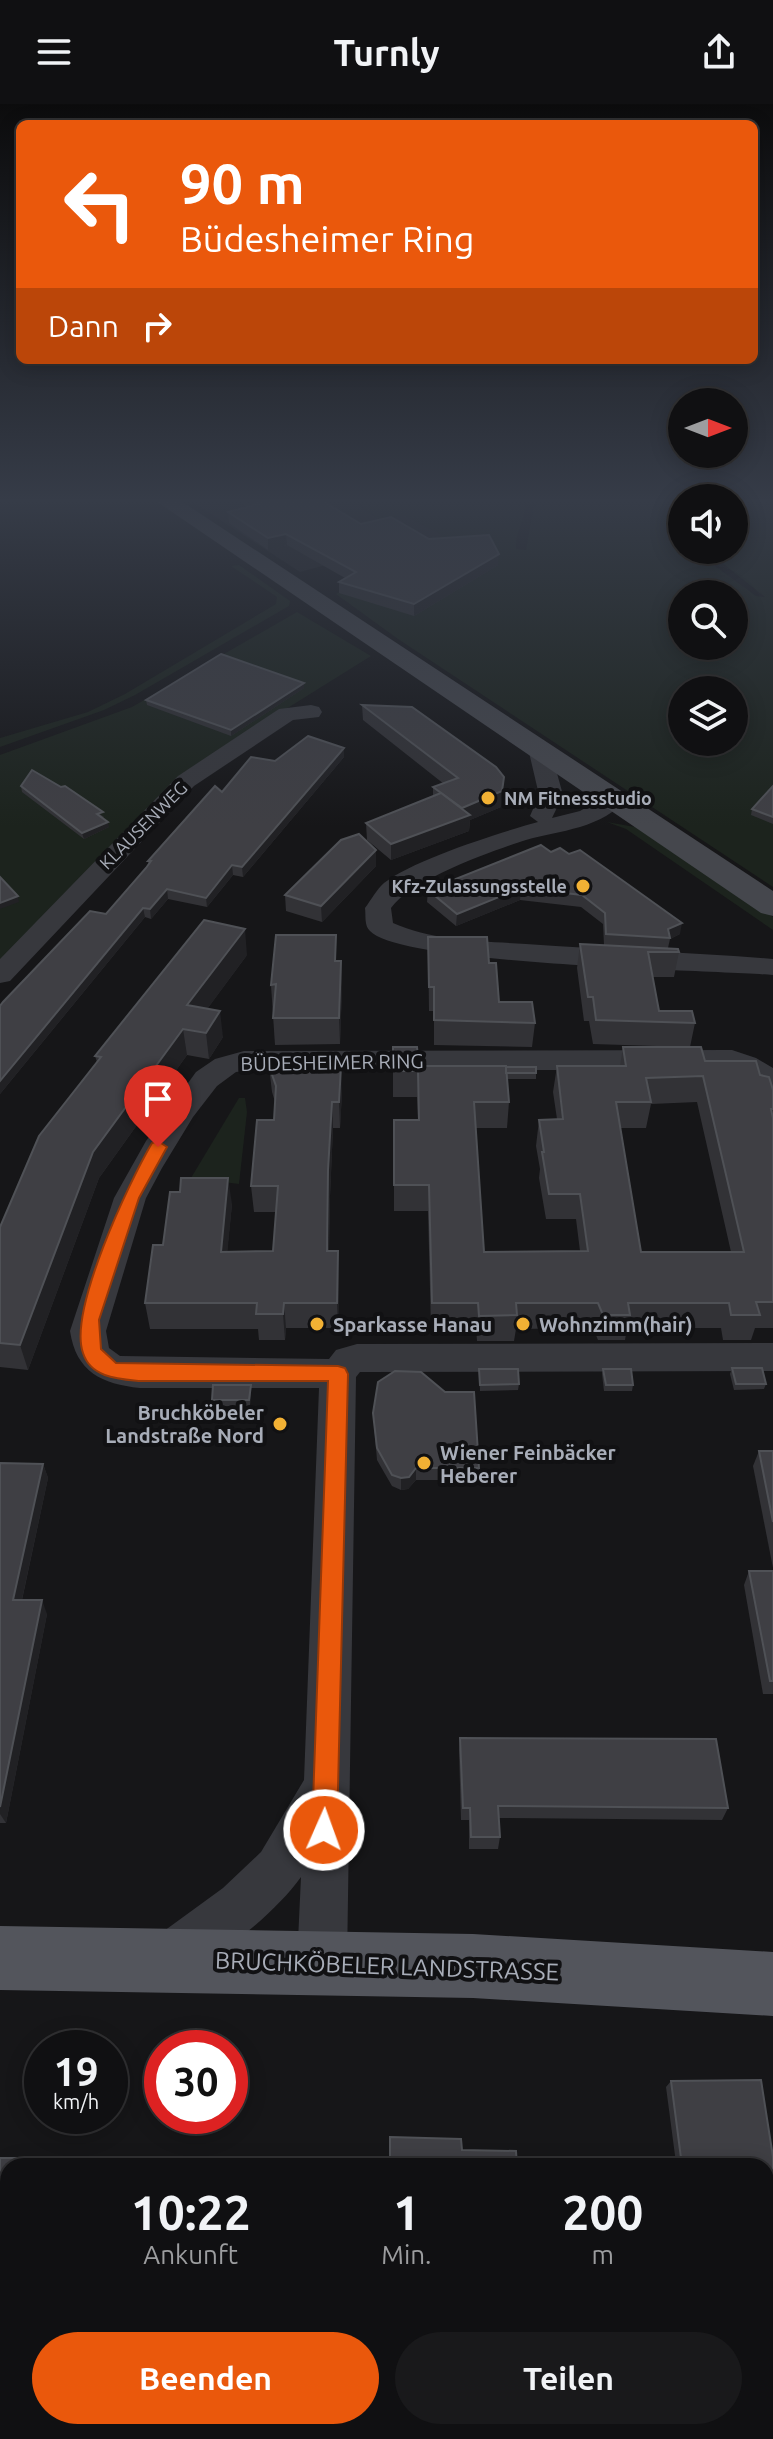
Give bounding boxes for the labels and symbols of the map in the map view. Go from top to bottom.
north arrow [668,388,748,468]
street label: KLAUSENWEG [95,777,191,873]
place label: NM Fitnessstudio [504,788,652,808]
marker: NM Fitnessstudio [479,789,497,807]
place label: Kfz-Zulassungsstelle [392,876,567,896]
marker: Kfz-Zulassungsstelle [574,877,592,895]
street label: BÜDESHEIMER RING [240,1049,424,1075]
pin [124,1065,192,1147]
place label: Sparkasse Hanau [333,1313,492,1336]
place label: Wohnzimm(hair) [539,1313,693,1336]
marker: Sparkasse Hanau [308,1315,326,1333]
marker: Wohnzimm(hair) [514,1315,532,1333]
place label: Bruchköbeler Landstraße Nord [105,1401,265,1447]
marker: Bruchköbeler Landstraße Nord [271,1415,289,1433]
place label: Wiener Feinbäcker Heberer [440,1441,617,1487]
marker: Wiener Feinbäcker Heberer [415,1454,433,1472]
position arrow [282,1788,366,1872]
street label: BRUCHKÖBELER LANDSTRASSE [215,1947,559,1985]
speed limit sign: 30 [144,2030,248,2134]

